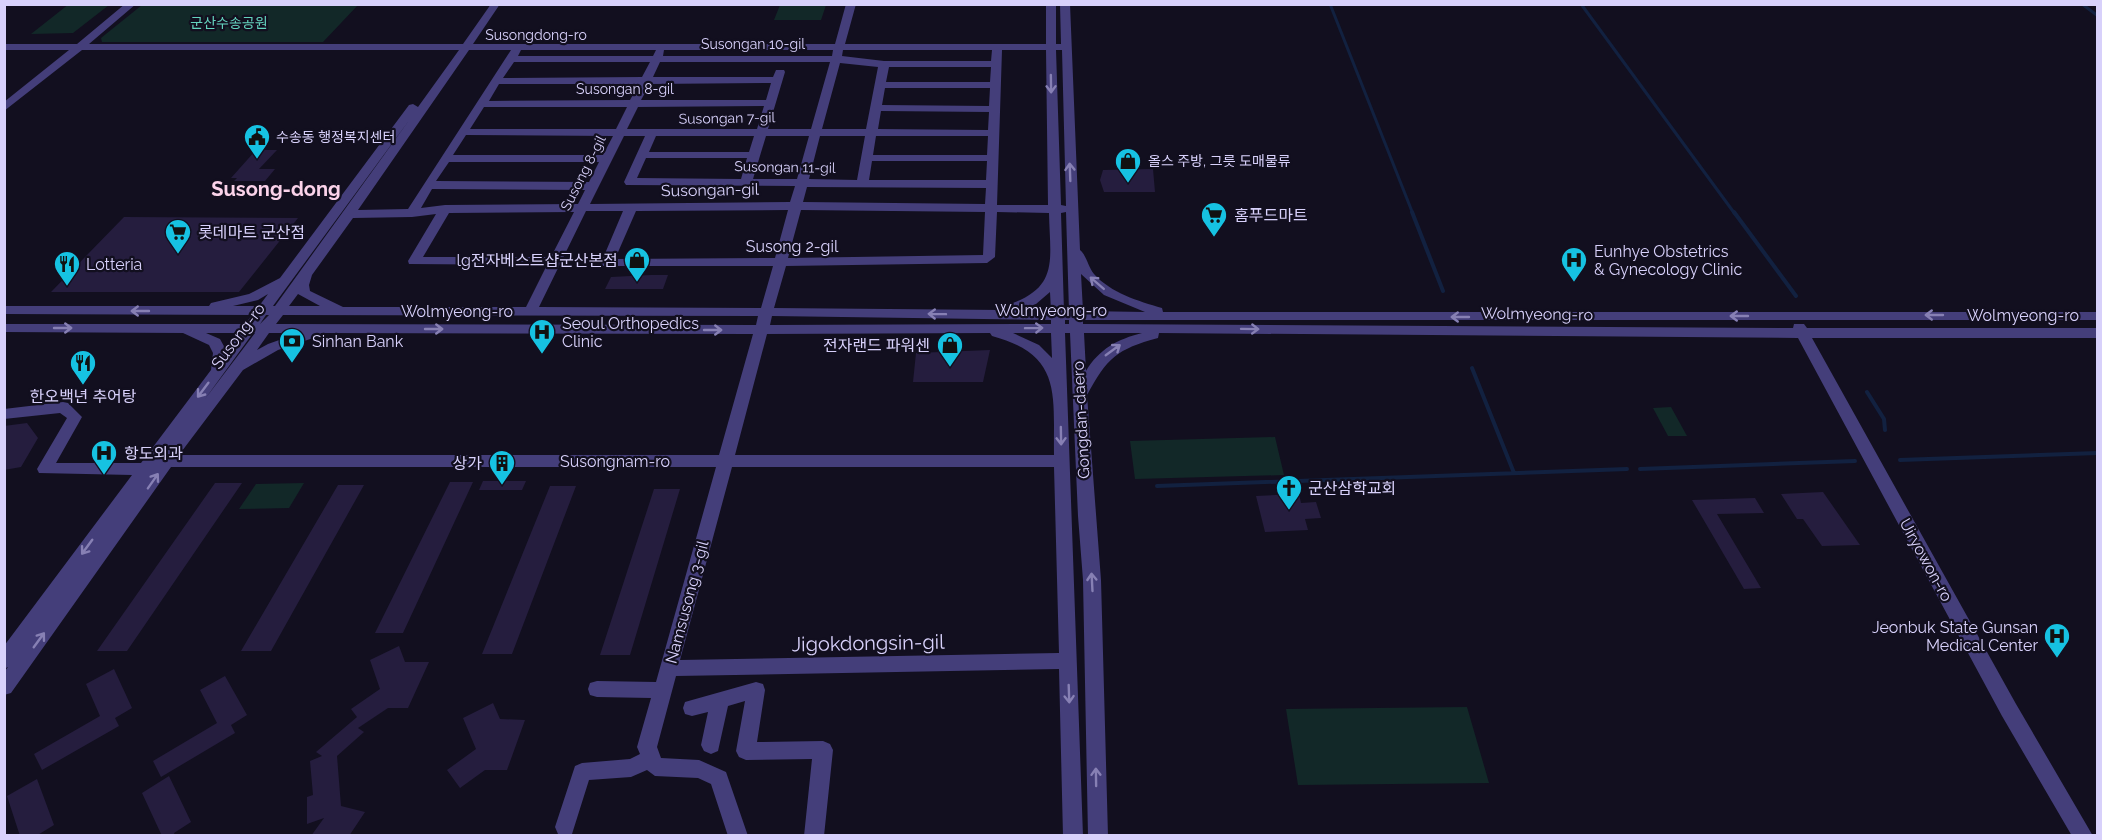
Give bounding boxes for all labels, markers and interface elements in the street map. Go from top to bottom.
park label: 군산수송공원 [190,15,268,31]
street label: Susongdong-ro [485,27,587,43]
street label: Susongan 10-gil [701,36,805,52]
one-way arrow [1045,73,1057,93]
street label: Susongan 8-gil [576,81,674,97]
street label: Susongan 7-gil [679,109,776,127]
public building icon: 수송동 행정복지센터 [242,122,272,160]
place label: 수송동 행정복지센터 [276,129,396,145]
street label: Susong 8-gil [557,133,609,213]
shop icon: 올스 주방, 그릇 도매물류 [1113,146,1143,184]
place label: 올스 주방, 그릇 도매물류 [1148,153,1291,169]
street label: Susongan 11-gil [734,158,836,176]
one-way arrow [1065,163,1076,183]
district label: Susong-dong [211,177,341,201]
street label: Susongan-gil [661,180,760,200]
supermarket icon: 홈푸드마트 [1199,200,1229,238]
place label: 홈푸드마트 [1234,206,1308,225]
supermarket icon: 롯데마트 군산점 [163,217,193,255]
place label: 롯데마트 군산점 [198,223,305,242]
street label: Susong 2-gil [746,237,839,256]
place label: Eunhye Obstetrics & Gynecology Clinic [1594,242,1742,279]
shop icon: lg전자베스트샵군산본점 [622,245,652,283]
hospital icon: Eunhye Obstetrics & Gynecology Clinic [1559,245,1589,283]
restaurant icon: Lotteria [52,249,82,287]
place label: lg전자베스트샵군산본점 [457,251,618,270]
place label: Lotteria [86,255,142,274]
one-way arrow [1090,276,1105,290]
street label: Susong-ro [207,299,269,373]
street label: Wolmyeong-ro [995,301,1107,320]
street label: Wolmyeong-ro [401,302,513,321]
street label: Wolmyeong-ro [1481,304,1593,324]
one-way arrow [130,305,150,317]
street label: Wolmyeong-ro [1967,306,2079,325]
one-way arrow [927,308,947,320]
one-way arrow [1925,309,1945,321]
one-way arrow [1730,310,1750,321]
one-way arrow [1451,311,1471,323]
place label: Seoul Orthopedics Clinic [562,314,699,351]
hospital icon: Seoul Orthopedics Clinic [527,317,557,355]
one-way arrow [53,322,72,334]
one-way arrow [1023,322,1043,334]
one-way arrow [423,323,443,335]
one-way arrow [702,324,722,336]
one-way arrow [1239,324,1259,335]
bank icon: Sinhan Bank [277,326,307,364]
shop icon: 전자랜드 파워센 [935,330,965,368]
place label: Sinhan Bank [312,332,404,351]
place label: 전자랜드 파워센 [823,336,930,355]
one-way arrow [1105,344,1121,357]
restaurant icon: 한오백년 추어탕 [68,348,98,386]
street label: Gongdan-daero [1068,361,1094,479]
one-way arrow [197,382,209,398]
place label: 한오백년 추어탕 [29,387,137,406]
one-way arrow [1056,426,1067,446]
hospital icon: 항도외과 [89,438,119,476]
place label: 항도외과 [124,444,183,463]
building icon: 상가 [487,448,517,486]
street label: Susongnam-ro [560,452,670,471]
place label: 상가 [453,454,482,473]
church icon: 군산삼학교회 [1274,473,1304,511]
one-way arrow [147,474,159,490]
place label: 군산삼학교회 [1308,479,1396,498]
street label: Uiryowon-ro [1895,515,1957,605]
one-way arrow [80,538,93,554]
street label: Namsusong 3-gil [661,538,713,666]
one-way arrow [1086,573,1097,593]
place label: Jeonbuk State Gunsan Medical Center [1872,618,2038,655]
hospital icon: Jeonbuk State Gunsan Medical Center [2042,621,2072,659]
street label: Jigokdongsin-gil [791,630,945,656]
one-way arrow [33,632,45,648]
one-way arrow [1063,684,1075,704]
one-way arrow [1090,768,1102,788]

